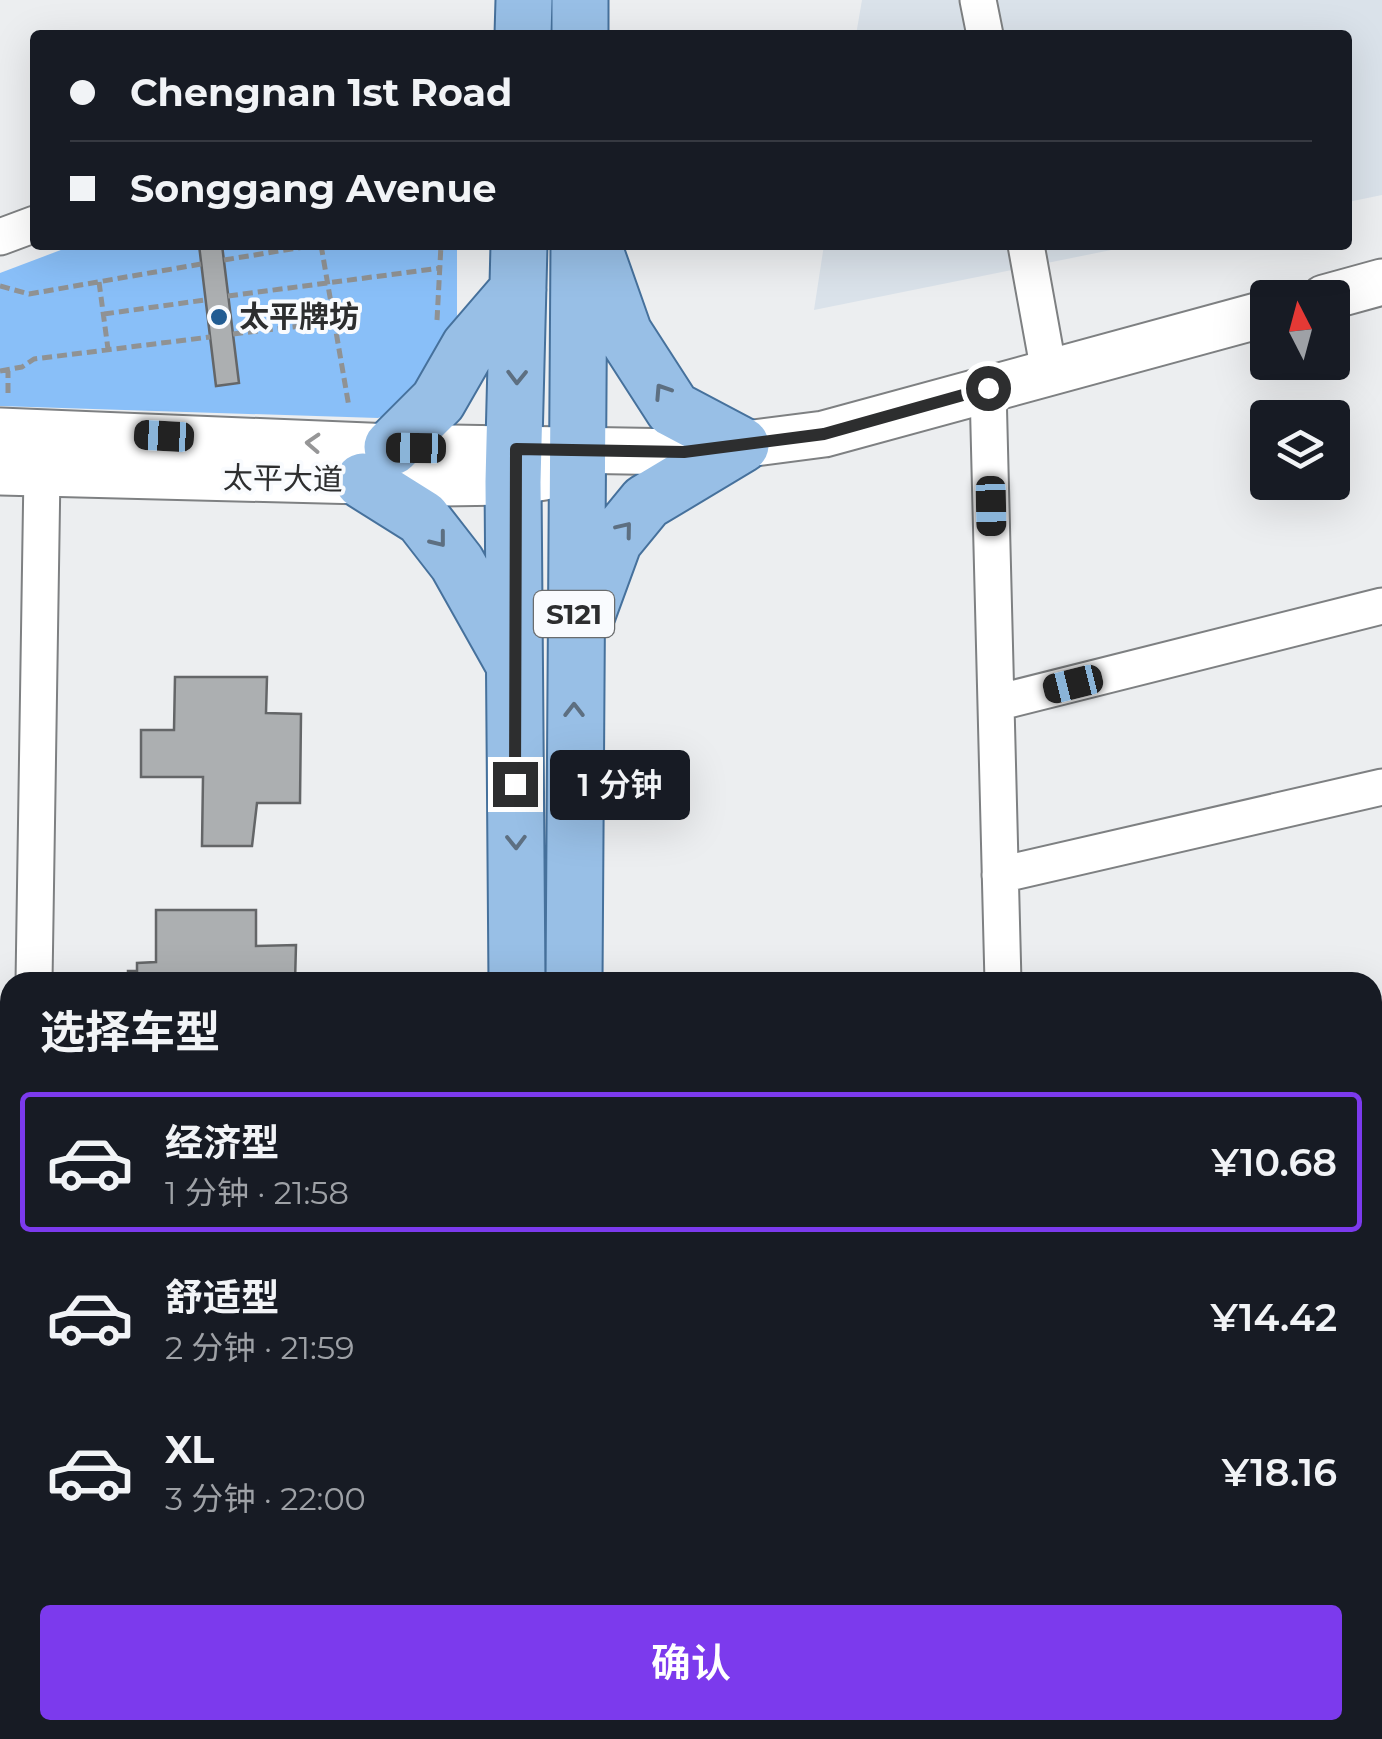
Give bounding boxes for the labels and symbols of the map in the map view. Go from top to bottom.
north arrow [1250,280,1350,380]
place label: 太平牌坊 [239,298,359,335]
marker: 太平牌坊 [208,306,230,328]
route start [966,366,1011,411]
one-way arrow [506,370,528,386]
one-way arrow [655,384,674,402]
car [133,419,195,453]
car [386,432,446,464]
one-way arrow [305,433,321,454]
street label: 太平大道 [223,459,343,498]
car [975,476,1007,536]
one-way arrow [613,522,630,540]
one-way arrow [427,529,445,547]
road number: S121 [534,591,614,637]
car [1040,662,1106,706]
one-way arrow [563,702,585,718]
callout: 1 分钟 [550,749,690,819]
route end [493,762,538,807]
one-way arrow [505,835,526,851]

